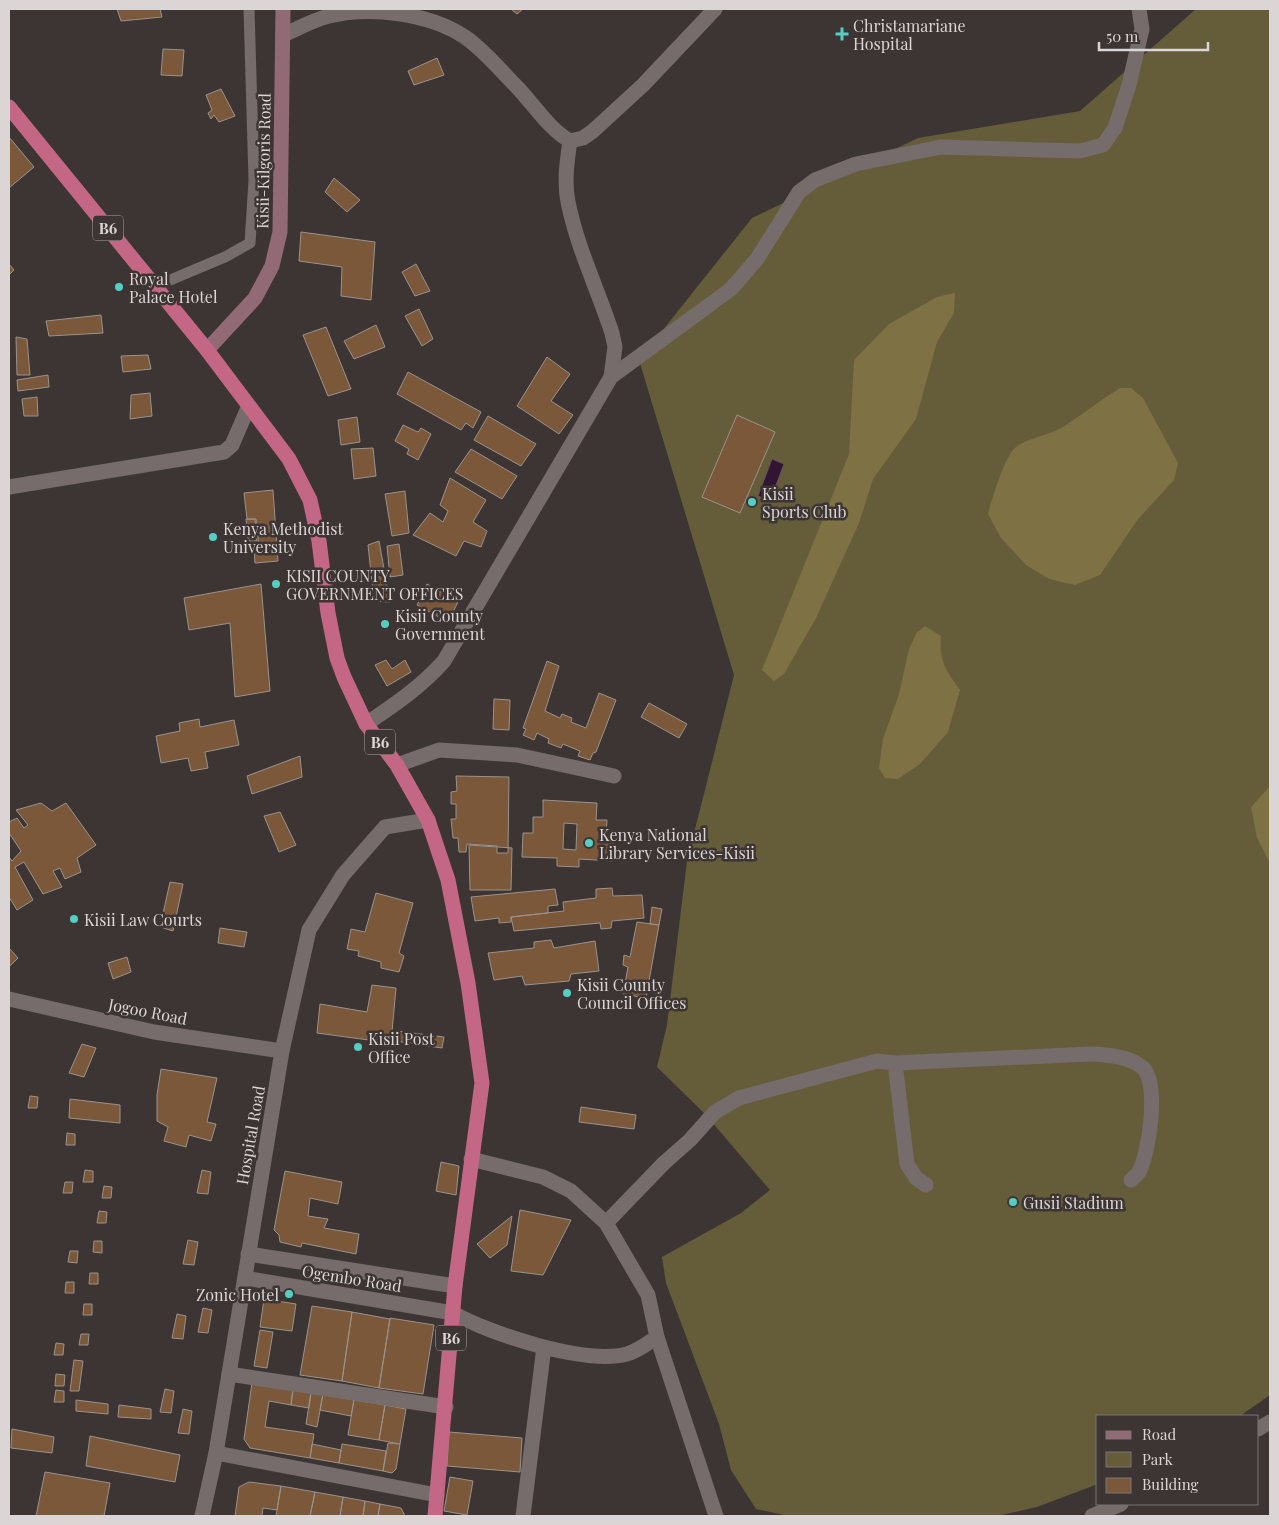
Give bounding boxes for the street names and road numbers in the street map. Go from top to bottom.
street label: Kisii-Kilgoris Road [251,93,275,229]
road number: B6 [93,216,123,240]
road number: B6 [365,730,395,754]
street label: Jogoo Road [106,993,189,1029]
street label: Hospital Road [231,1084,269,1186]
street label: Ogembo Road [301,1260,403,1296]
road number: B6 [436,1326,466,1350]

